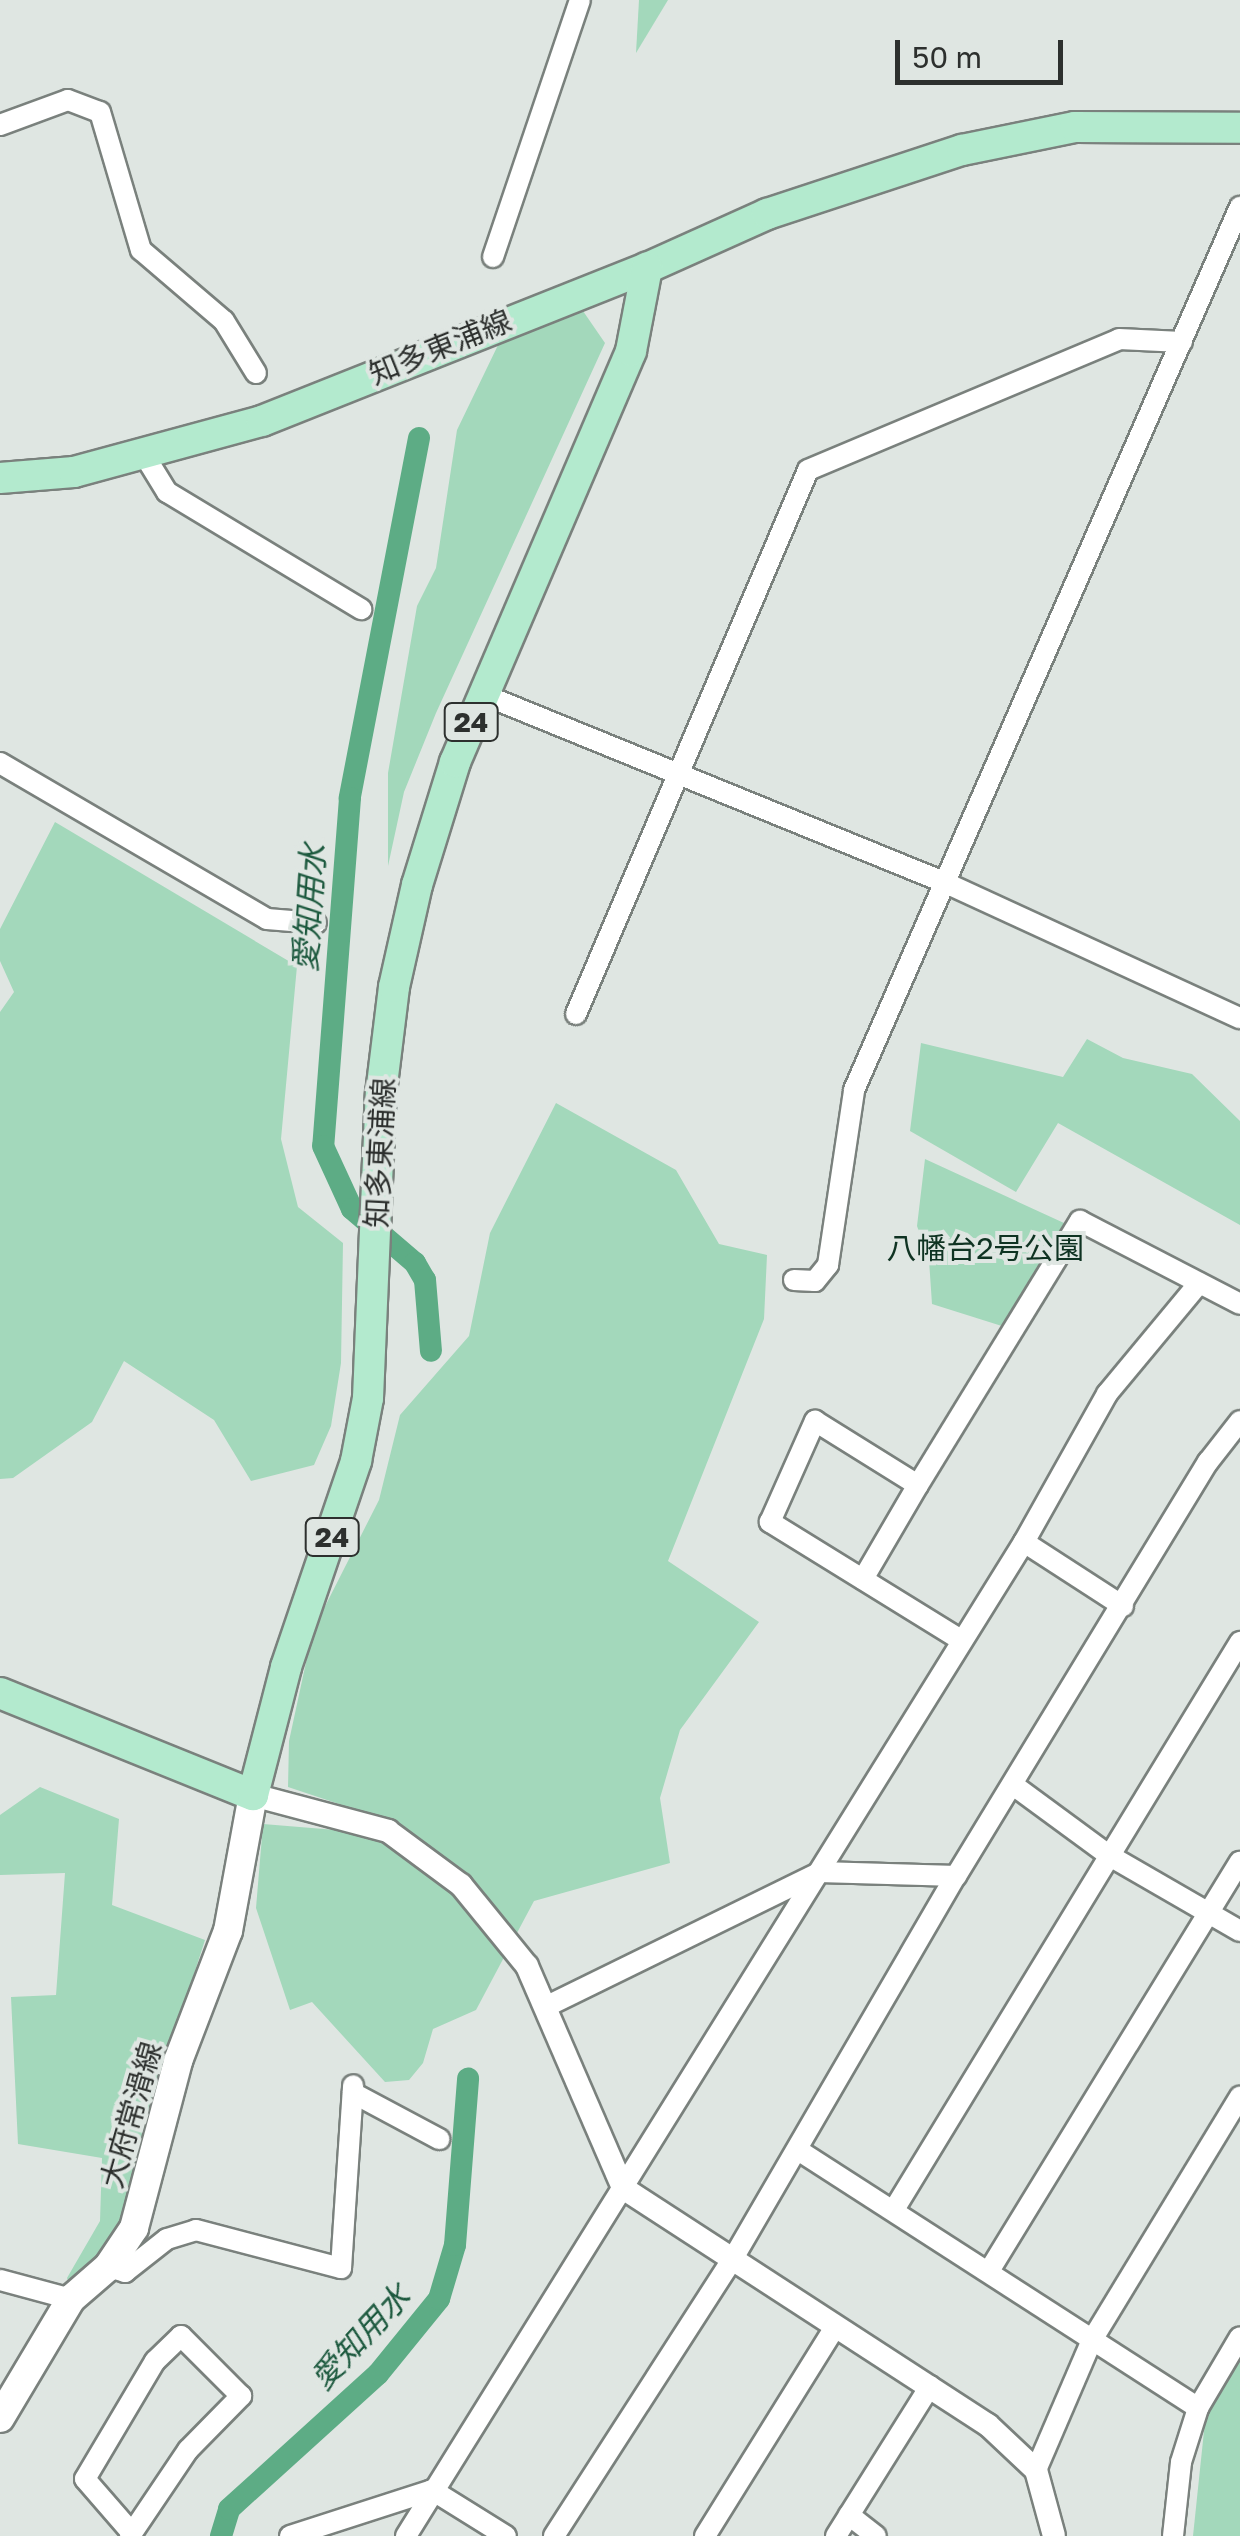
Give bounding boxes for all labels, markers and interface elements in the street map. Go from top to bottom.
scale bar [900,20,1068,82]
text: 50 m [912,39,982,75]
street label: 知多東浦線 [364,302,516,392]
road number: 24 [444,699,498,745]
water label: 愛知用水 [285,843,333,973]
street label: 知多東浦線 [358,1077,402,1229]
park label: 八幡台2号公園 [886,1230,1084,1266]
road number: 24 [304,1514,360,1560]
street label: 大府常滑線 [93,2038,169,2192]
water label: 愛知用水 [302,2277,418,2397]

